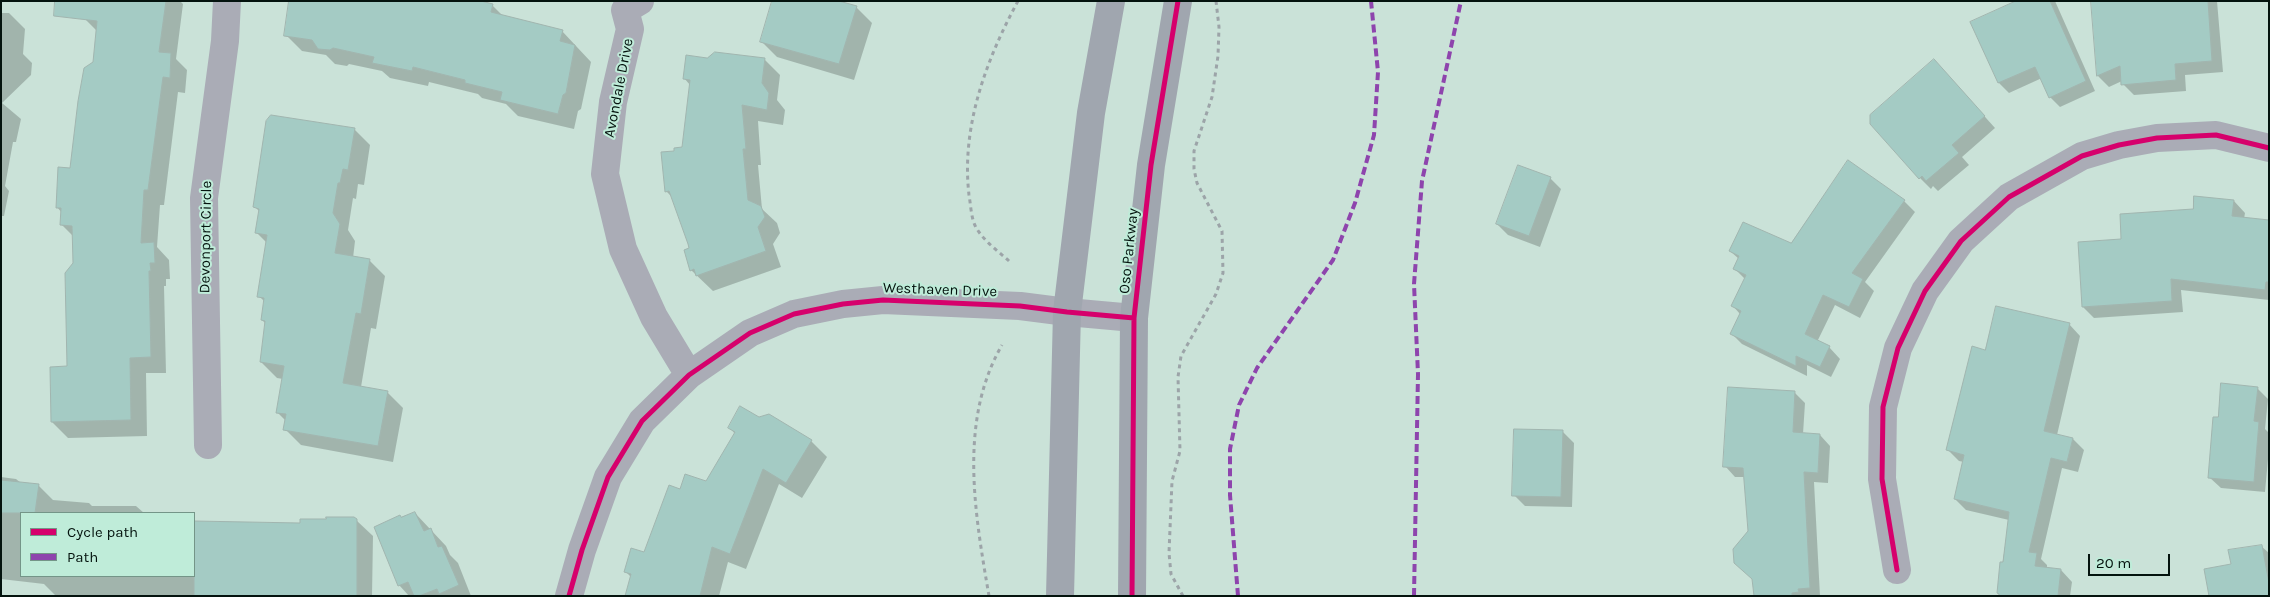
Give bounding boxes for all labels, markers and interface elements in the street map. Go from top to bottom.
street label: Avondale Drive [601,37,637,139]
street label: Devonport Circle [196,180,216,294]
street label: Oso Parkway [1116,207,1142,295]
street label: Westhaven Drive [883,279,997,301]
legend [20,512,195,577]
text: Cycle path [67,523,138,541]
scale bar [2090,544,2172,576]
text: Path [67,548,98,566]
text: 20 m [2096,554,2131,572]

